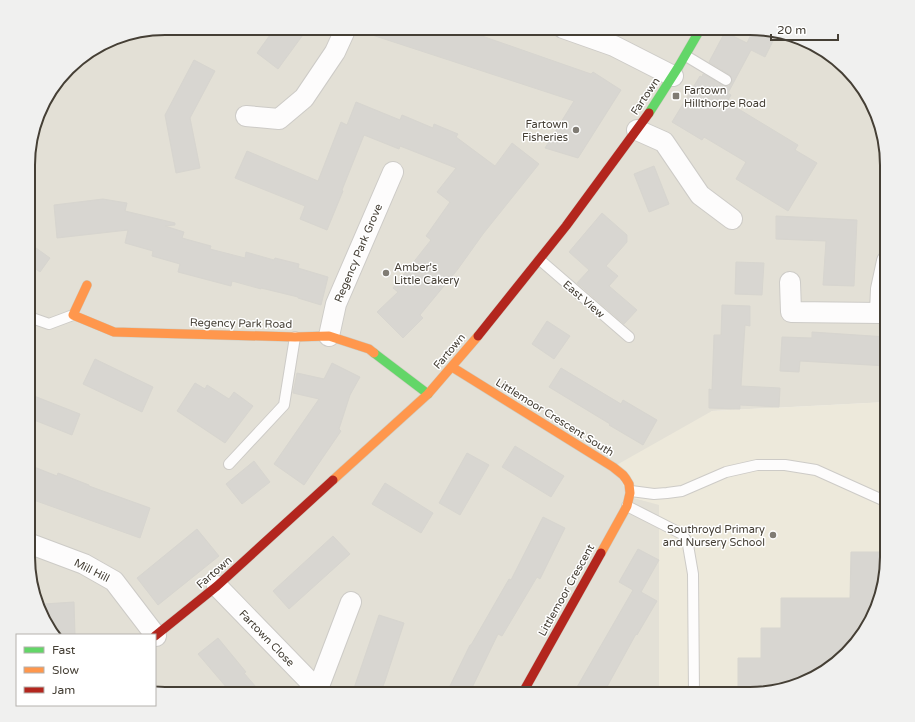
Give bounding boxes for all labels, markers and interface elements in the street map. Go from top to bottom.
scale bar [771,16,838,42]
text: 20 m [777,23,806,37]
street label: Fartown [628,75,663,117]
place label: Fartown Hillthorpe Road [684,84,766,110]
marker: Fartown Hillthorpe Road [671,91,681,101]
place label: Fartown Fisheries [522,118,568,144]
marker: Fartown Fisheries [571,125,581,135]
street label: Regency Park Grove [332,202,385,304]
place label: Amber's Little Cakery [394,261,459,287]
marker: Amber's Little Cakery [381,268,391,278]
street label: East View [560,278,607,321]
street label: Regency Park Road [190,316,292,331]
street label: Fartown [431,331,468,372]
street label: Littlemoor Crescent South [493,376,616,459]
place label: Southroyd Primary and Nursery School [663,523,765,549]
marker: Southroyd Primary and Nursery School [768,530,778,540]
street label: Littlemoor Crescent [536,542,597,638]
street label: Fartown [194,554,235,591]
street label: Mill Hill [72,556,112,585]
street label: Fartown Close [236,607,297,669]
legend [16,634,156,706]
text: Fast [52,643,76,657]
text: Slow [52,663,79,677]
text: Jam [52,683,75,697]

